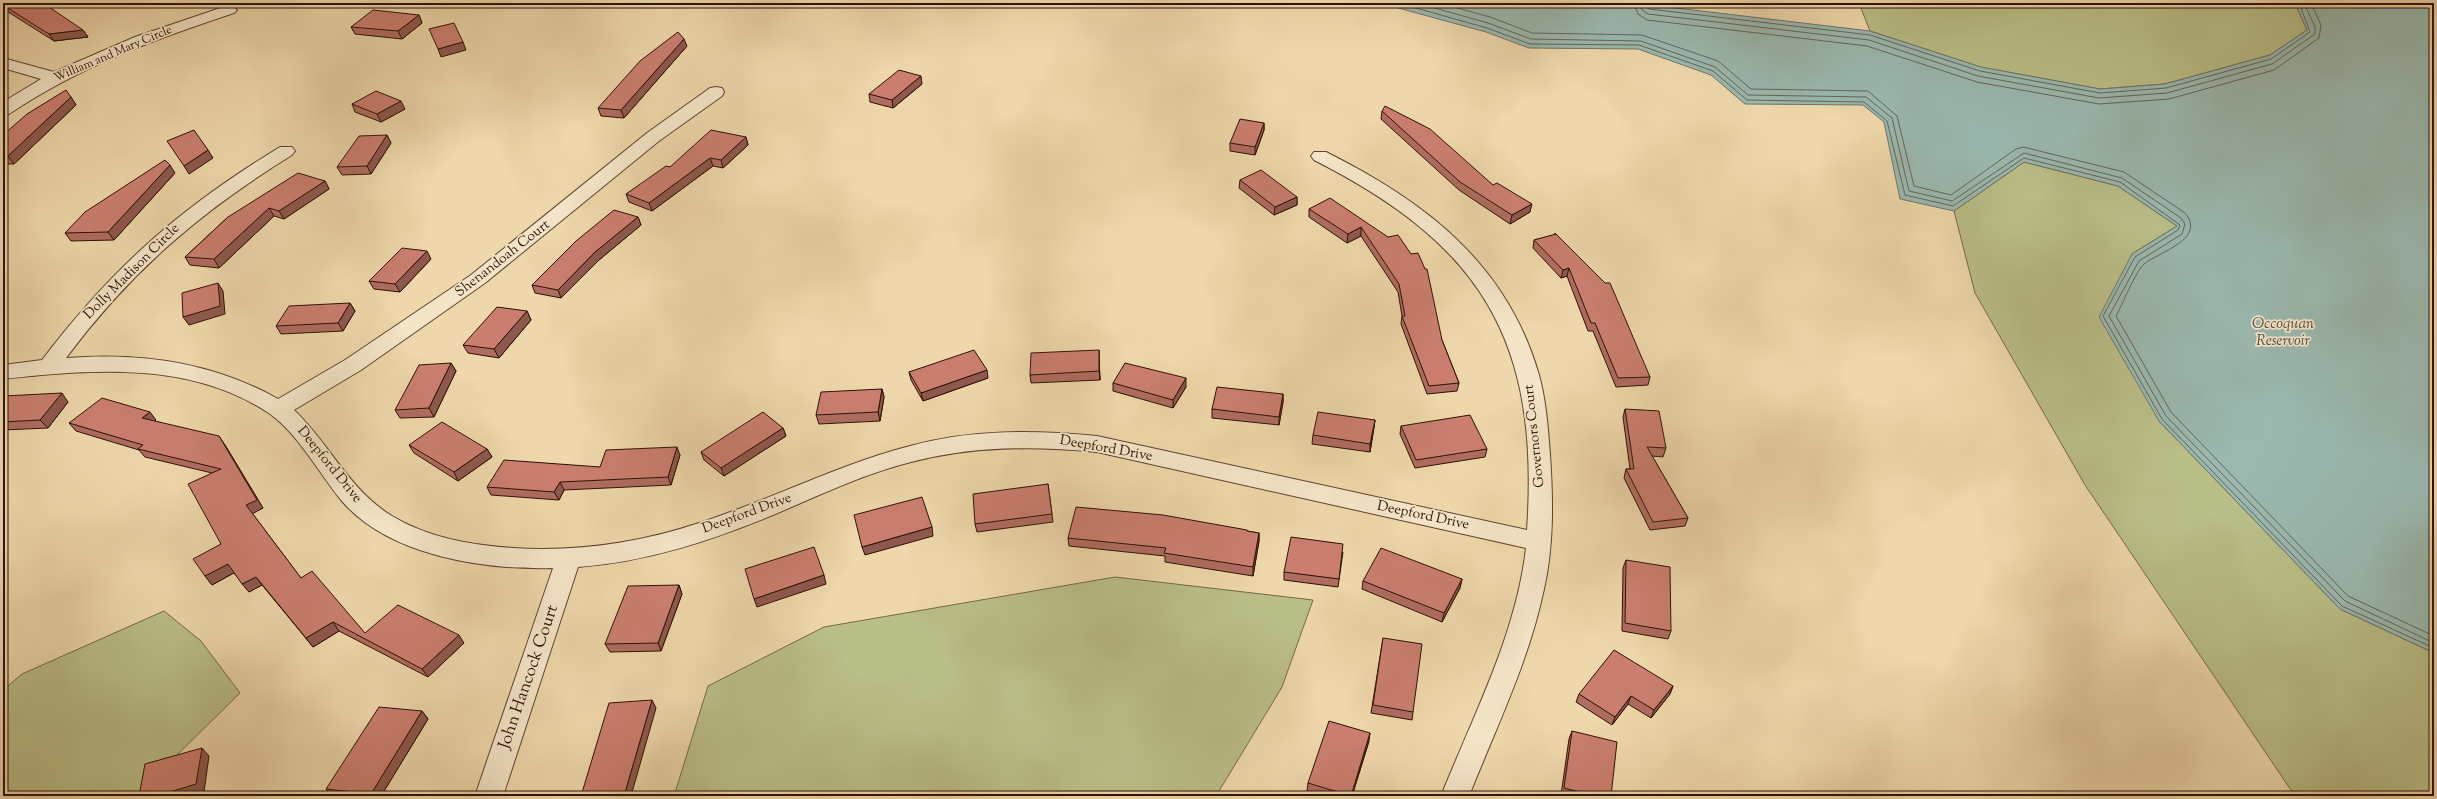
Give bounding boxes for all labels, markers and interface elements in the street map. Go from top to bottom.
street label: William and Mary Circle [51,21,175,87]
street label: Shenandoah Court [451,215,555,302]
street label: Dolly Madison Circle [79,219,185,325]
water label: Occoquan Reservoir [2252,314,2314,352]
street label: Governors Court [1520,383,1550,489]
street label: Deepford Drive [292,422,366,508]
street label: Deepford Drive [1058,431,1154,467]
street label: Deepford Drive [700,489,794,539]
street label: Deepford Drive [1375,496,1471,536]
street label: John Hancock Court [493,602,565,753]

